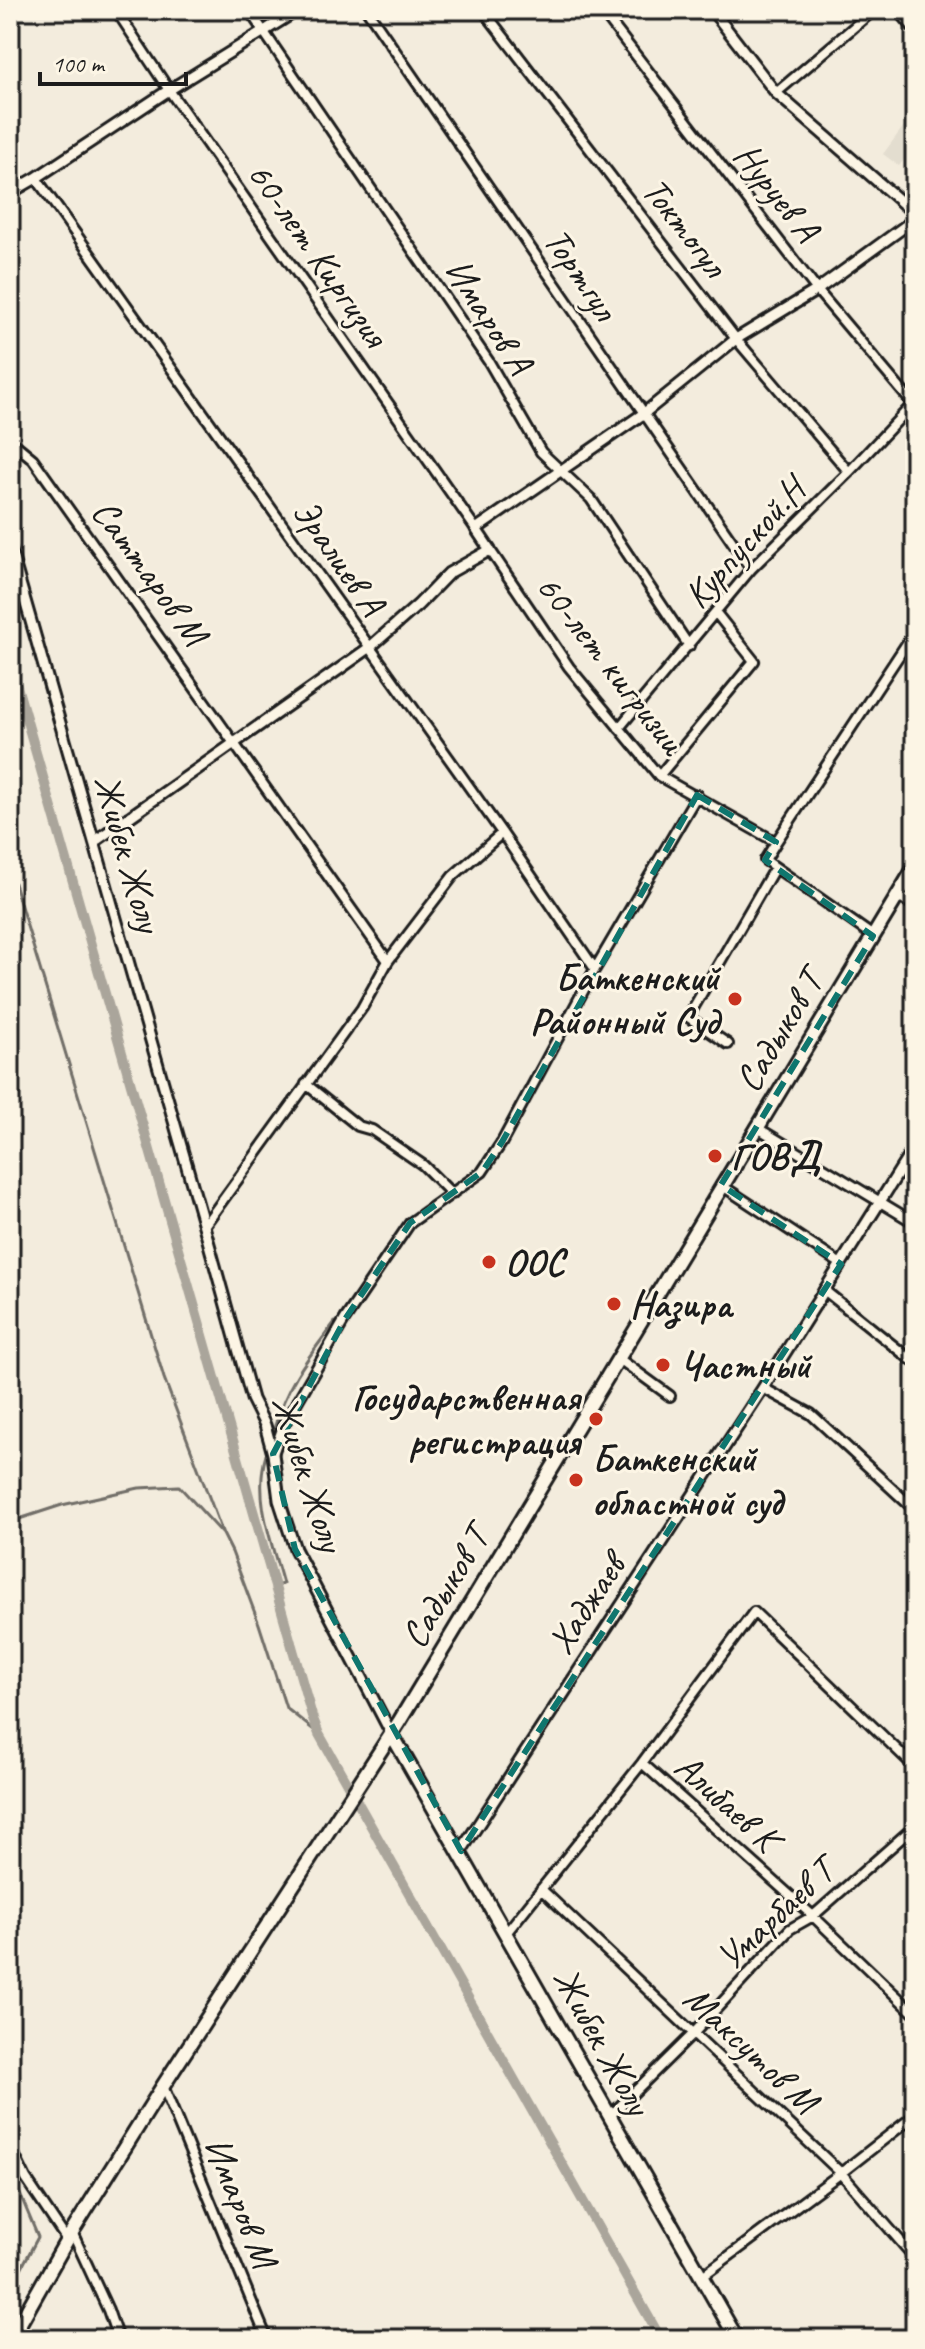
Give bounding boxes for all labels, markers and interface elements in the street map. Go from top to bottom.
scale bar [40,36,186,86]
text: 100 m [52,49,106,79]
street label: Нуруев А [724,133,831,252]
street label: 60-лет Киргизия [237,153,401,358]
street label: Токтогул [632,168,740,288]
street label: Тортгул [533,219,630,331]
street label: Имаров А [434,249,545,384]
street label: Курпуской.Н [673,463,819,618]
street label: Саттаров М [81,490,221,657]
street label: Эралиев А [282,490,397,626]
street label: 60-лет кигризии [526,565,697,765]
street label: Жибек Жолу [83,769,174,940]
place label: Баткенский Районный Суд [530,954,722,1045]
street label: Садыков Т [725,955,837,1100]
marker: Баткенский Районный Суд [726,990,744,1008]
place label: ГОВД [731,1133,822,1180]
marker: ГОВД [706,1147,724,1165]
place label: ООС [505,1239,569,1286]
marker: ООС [480,1253,498,1271]
place label: Назира [630,1281,735,1329]
marker: Назира [605,1295,623,1313]
place label: Частный [679,1342,813,1389]
marker: Частный [654,1356,672,1374]
place label: Государственная регистрация [352,1374,583,1465]
street label: Жибек Жолу [261,1389,356,1560]
marker: Государственная регистрация [587,1410,605,1428]
place label: Баткенский областной суд [592,1435,786,1526]
marker: Баткенский областной суд [567,1471,585,1489]
street label: Садыков Т [391,1511,503,1656]
street label: Хаджаев [537,1539,639,1662]
street label: Алибаев К [665,1743,794,1866]
street label: Умарбаев Т [706,1843,849,1980]
street label: Жибек Жолу [542,1959,663,2126]
street label: Максутов М [674,1975,831,2126]
street label: Имаров М [194,2130,290,2277]

